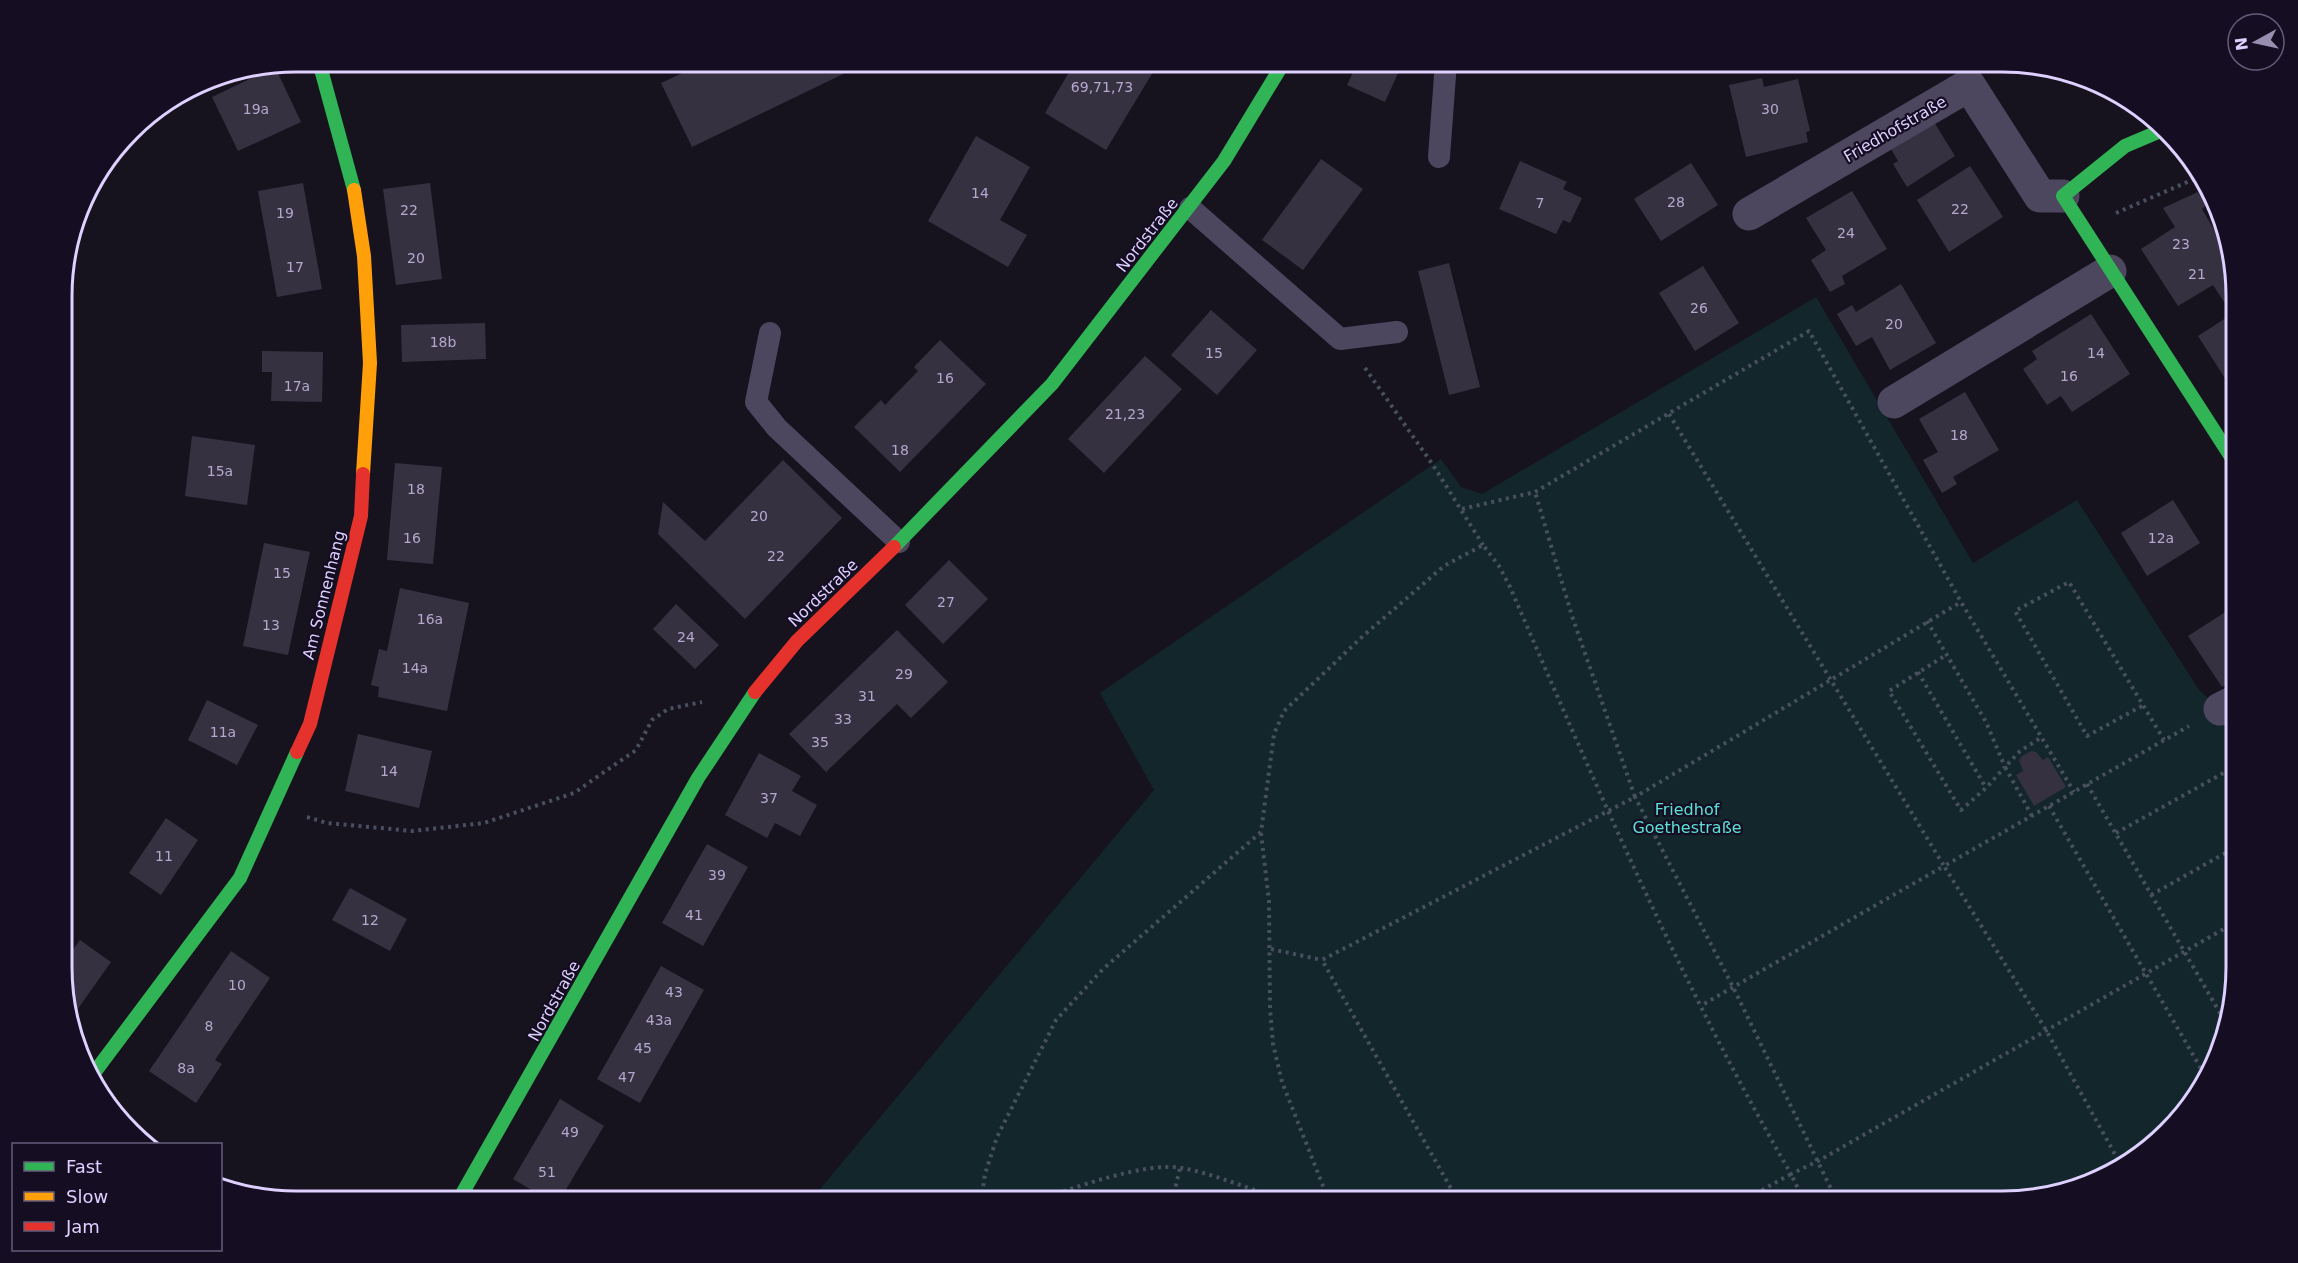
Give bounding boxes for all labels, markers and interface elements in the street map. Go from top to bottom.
north arrow [2226,12,2286,72]
text: N [2231,36,2252,52]
house number: 69,71,73 [1071,79,1133,95]
street label: Friedhofstraße [1840,92,1950,166]
house number: 19a [243,101,269,117]
house number: 30 [1761,101,1779,117]
house number: 14 [971,185,989,201]
street label: Nordstraße [1112,194,1182,276]
house number: 28 [1667,194,1685,210]
house number: 7 [1536,195,1544,211]
house number: 22 [1951,201,1969,217]
house number: 22 [400,202,418,218]
house number: 19 [276,205,294,221]
house number: 24 [1837,225,1855,241]
house number: 23 [2172,236,2190,252]
house number: 20 [407,250,425,266]
house number: 17 [286,259,304,275]
house number: 21 [2188,266,2206,282]
house number: 26 [1690,300,1708,316]
house number: 20 [1885,316,1903,332]
house number: 18b [430,334,456,350]
house number: 15 [1205,345,1223,361]
house number: 14 [2087,345,2105,361]
house number: 16 [2060,368,2078,384]
house number: 16 [936,370,954,386]
house number: 17a [284,378,310,394]
house number: 21,23 [1105,406,1145,422]
house number: 18 [1950,427,1968,443]
house number: 18 [891,442,909,458]
house number: 15a [207,463,233,479]
house number: 18 [407,481,425,497]
house number: 20 [750,508,768,524]
street label: Am Sonnenhang [299,529,349,661]
house number: 16 [403,530,421,546]
house number: 12a [2148,530,2174,546]
house number: 22 [767,548,785,564]
street label: Nordstraße [784,555,862,631]
house number: 15 [273,565,291,581]
house number: 27 [937,594,955,610]
house number: 16a [417,611,443,627]
house number: 13 [262,617,280,633]
house number: 24 [677,629,695,645]
house number: 14a [402,660,428,676]
house number: 29 [895,666,913,682]
house number: 31 [858,688,876,704]
house number: 33 [834,711,852,727]
house number: 11a [210,724,236,740]
house number: 35 [811,734,829,750]
house number: 14 [380,763,398,779]
house number: 37 [760,790,778,806]
park label: Friedhof Goethestraße [1632,800,1742,837]
house number: 11 [155,848,173,864]
house number: 39 [708,867,726,883]
house number: 41 [685,907,703,923]
house number: 12 [361,912,379,928]
street label: Nordstraße [524,957,584,1045]
house number: 10 [228,977,246,993]
house number: 43 [665,984,683,1000]
house number: 43a [646,1012,672,1028]
house number: 8 [205,1018,213,1034]
house number: 45 [634,1040,652,1056]
house number: 8a [177,1060,195,1076]
house number: 47 [618,1069,636,1085]
house number: 49 [561,1124,579,1140]
legend [12,1143,222,1251]
text: Fast [66,1156,102,1177]
house number: 51 [538,1164,556,1180]
text: Slow [66,1186,108,1207]
text: Jam [65,1216,100,1237]

